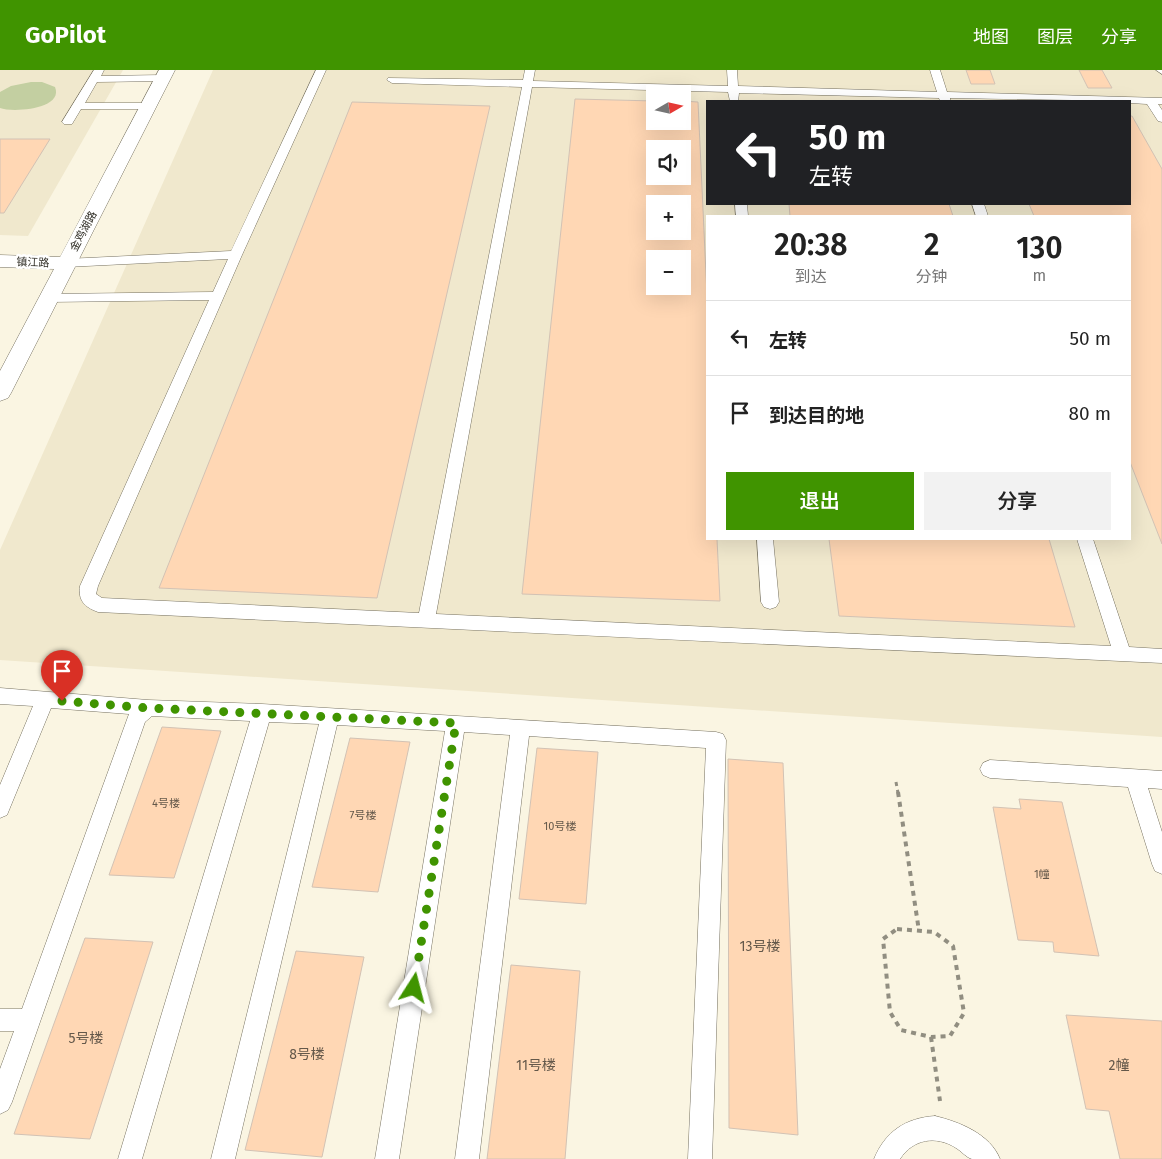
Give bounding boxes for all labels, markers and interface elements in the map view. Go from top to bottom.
text: GoPilot [25,21,106,49]
text: 地图 [973,26,1009,48]
text: 图层 [1037,26,1073,48]
text: 分享 [1101,26,1137,48]
north arrow [646,85,691,130]
map controls [646,85,691,295]
text: 50 m [809,116,886,158]
icon: left [726,120,791,185]
button: sound [646,140,691,185]
text: 左转 [809,163,853,190]
button: + [646,195,691,240]
street label: 金鸡湖路 [67,209,100,254]
text: 20:38 [774,227,847,263]
text: 2 [924,227,939,263]
text: 130 [1016,230,1063,266]
button: − [646,250,691,295]
street label: 镇江路 [16,255,50,270]
text: m [1033,266,1046,285]
text: 到达 [795,267,827,286]
text: 分钟 [916,267,948,286]
icon: left [726,324,754,352]
text: 50 m [1070,327,1111,350]
text: 左转 [769,329,807,352]
icon: arrive [726,399,754,427]
text: 80 m [1069,402,1111,425]
text: 到达目的地 [769,404,864,427]
button: 退出 [726,472,914,530]
button: 分享 [924,472,1111,530]
pin [41,650,83,701]
icon: arrive [48,657,76,685]
house number: 4号楼 [152,797,180,810]
house number: 7号楼 [350,809,376,822]
house number: 10号楼 [544,820,576,833]
house number: 1幢 [1034,868,1050,881]
house number: 13号楼 [739,938,781,955]
position arrow [387,961,439,1013]
house number: 5号楼 [68,1030,104,1047]
house number: 8号楼 [289,1046,325,1063]
house number: 11号楼 [516,1057,556,1074]
house number: 2幢 [1109,1057,1129,1074]

